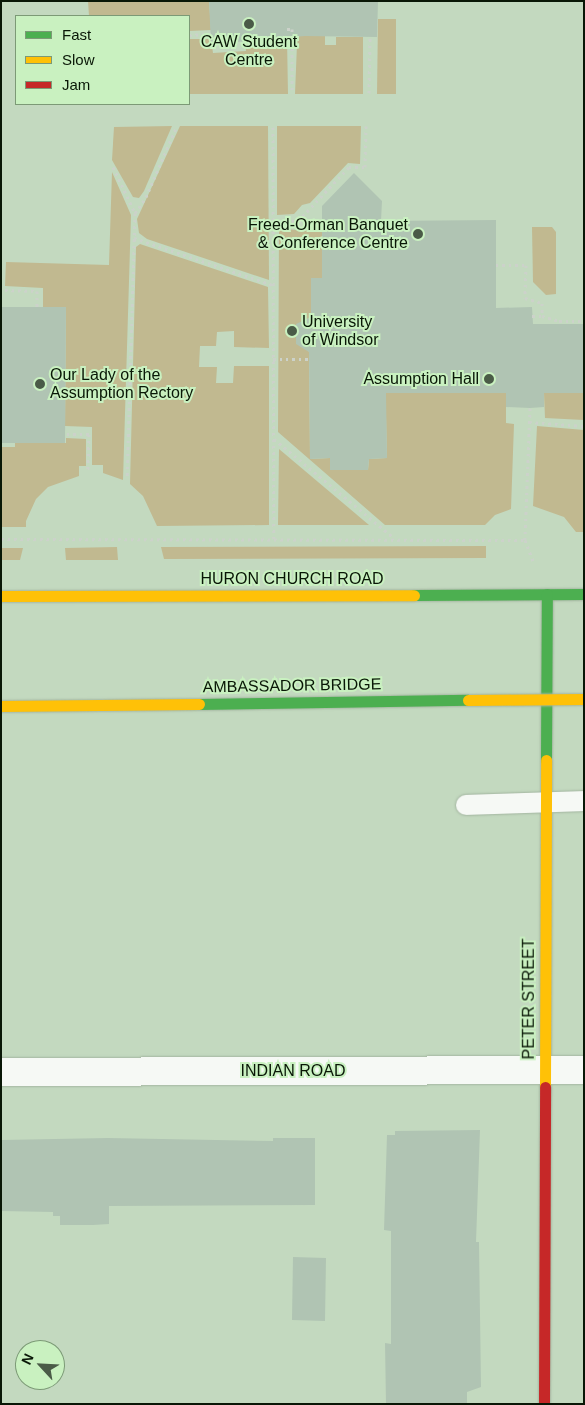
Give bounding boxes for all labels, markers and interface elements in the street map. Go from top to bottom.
legend [15,15,190,105]
marker: CAW Student Centre [243,18,255,30]
text: Fast [62,26,91,43]
place label: CAW Student Centre [201,32,297,70]
text: Slow [62,51,95,68]
text: Jam [62,76,90,93]
place label: Freed-Orman Banquet & Conference Centre [248,215,408,253]
marker: Freed-Orman Banquet & Conference Centre [412,228,424,240]
place label: University of Windsor [302,312,378,350]
marker: University of Windsor [286,325,298,337]
place label: Our Lady of the Assumption Rectory [50,365,193,403]
place label: Assumption Hall [363,369,479,389]
marker: Assumption Hall [483,373,495,385]
marker: Our Lady of the Assumption Rectory [34,378,46,390]
street label: HURON CHURCH ROAD [200,569,384,589]
street label: AMBASSADOR BRIDGE [202,675,382,697]
street label: PETER STREET [519,939,539,1059]
street label: INDIAN ROAD [241,1061,345,1081]
north arrow [15,1340,65,1390]
text: N [18,1351,37,1367]

